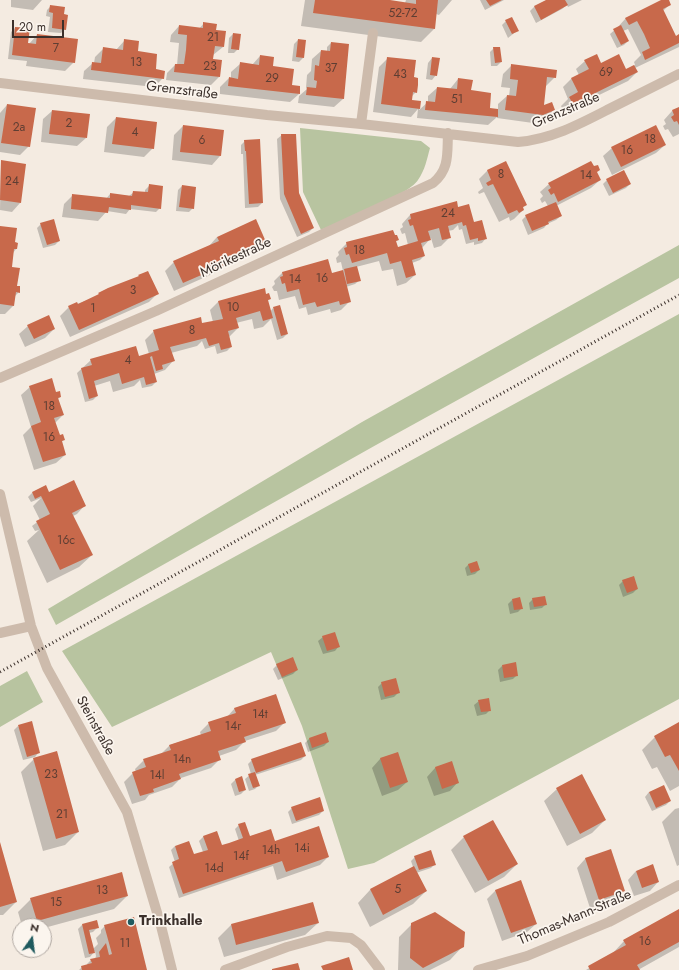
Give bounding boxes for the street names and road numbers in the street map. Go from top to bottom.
street label: Grenzstraße [145,78,219,104]
street label: Grenzstraße [530,89,602,133]
street label: Mörikestraße [198,234,274,282]
street label: Steinstraße [72,694,118,758]
street label: Thomas-Mann-Straße [516,887,634,949]

